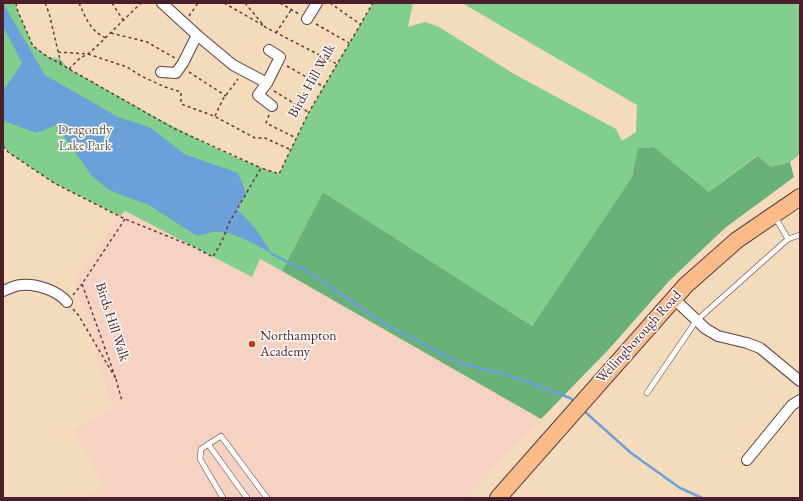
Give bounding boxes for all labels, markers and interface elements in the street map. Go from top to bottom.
street label: Birds Hill Walk [285,41,339,121]
park label: Dragonfly Lake Park [58,122,112,154]
street label: Birds Hill Walk [91,280,133,364]
street label: Wellingborough Road [593,287,685,387]
place label: Northampton Academy [260,328,337,360]
marker: Northampton Academy [247,339,257,349]

